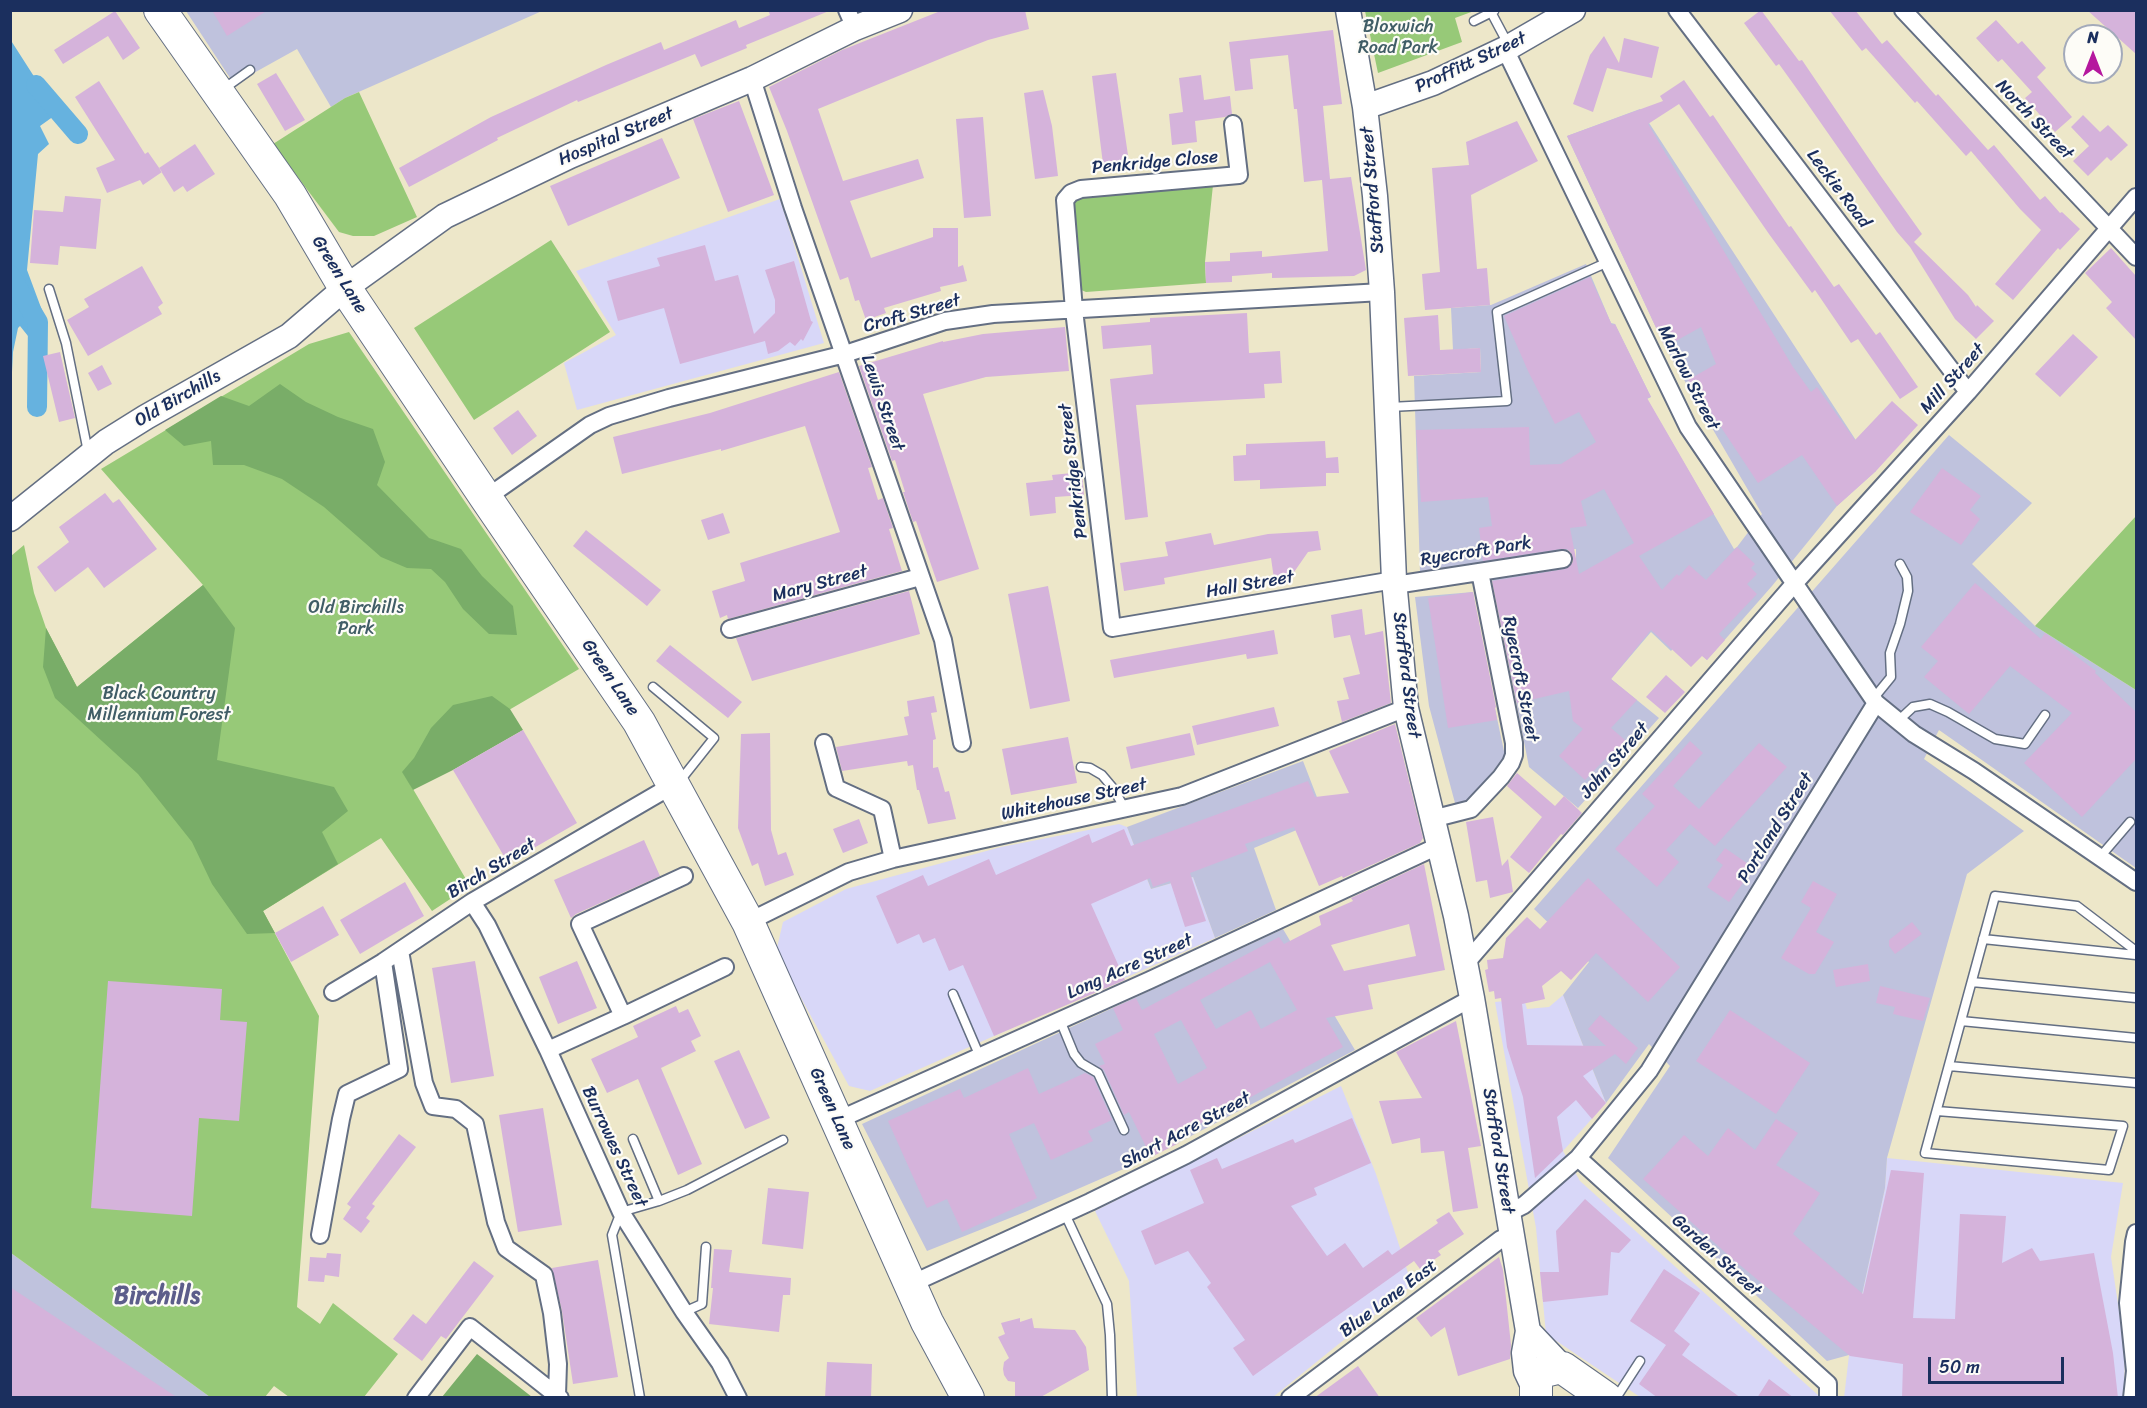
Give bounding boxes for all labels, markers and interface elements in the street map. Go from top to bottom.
park label: Bloxwich Road Park [1358,16,1438,58]
text: N [2087,23,2099,52]
north arrow [2063,24,2123,84]
street label: Proffitt Street [1412,28,1530,98]
street label: North Street [1990,75,2078,165]
street label: Hospital Street [555,103,677,171]
street label: Stafford Street [1357,126,1389,254]
street label: Leckie Road [1801,145,1875,233]
street label: Penkridge Close [1091,147,1219,179]
street label: Green Lane [307,232,371,318]
street label: Croft Street [861,290,963,338]
street label: Marlow Street [1652,322,1724,434]
street label: Mill Street [1916,339,1990,419]
street label: Lewis Street [855,352,909,454]
street label: Old Birchills [131,366,225,432]
street label: Penkridge Street [1055,402,1093,540]
street label: Ryecroft Park [1419,533,1533,571]
street label: Mary Street [770,561,870,607]
street label: Hall Street [1204,567,1296,603]
park label: Old Birchills Park [308,597,404,640]
street label: Stafford Street [1388,611,1424,739]
street label: Ryecroft Street [1497,615,1543,743]
street label: Green Lane [577,636,643,720]
park label: Black Country Millennium Forest [88,683,230,726]
street label: John Street [1576,719,1654,803]
street label: Portland Street [1734,769,1818,887]
street label: Whitehouse Street [999,774,1149,826]
street label: Birch Street [444,834,540,904]
street label: Long Acre Street [1064,930,1196,1004]
street label: Green Lane [804,1065,860,1153]
street label: Burrowes Street [576,1083,652,1211]
street label: Stafford Street [1477,1087,1519,1215]
street label: Short Acre Street [1118,1088,1254,1174]
street label: Garden Street [1667,1210,1765,1302]
street label: Blue Lane East [1336,1255,1442,1343]
district label: Birchills [114,1283,200,1311]
scale bar [1931,1345,2068,1383]
text: 50 m [1939,1351,1980,1383]

